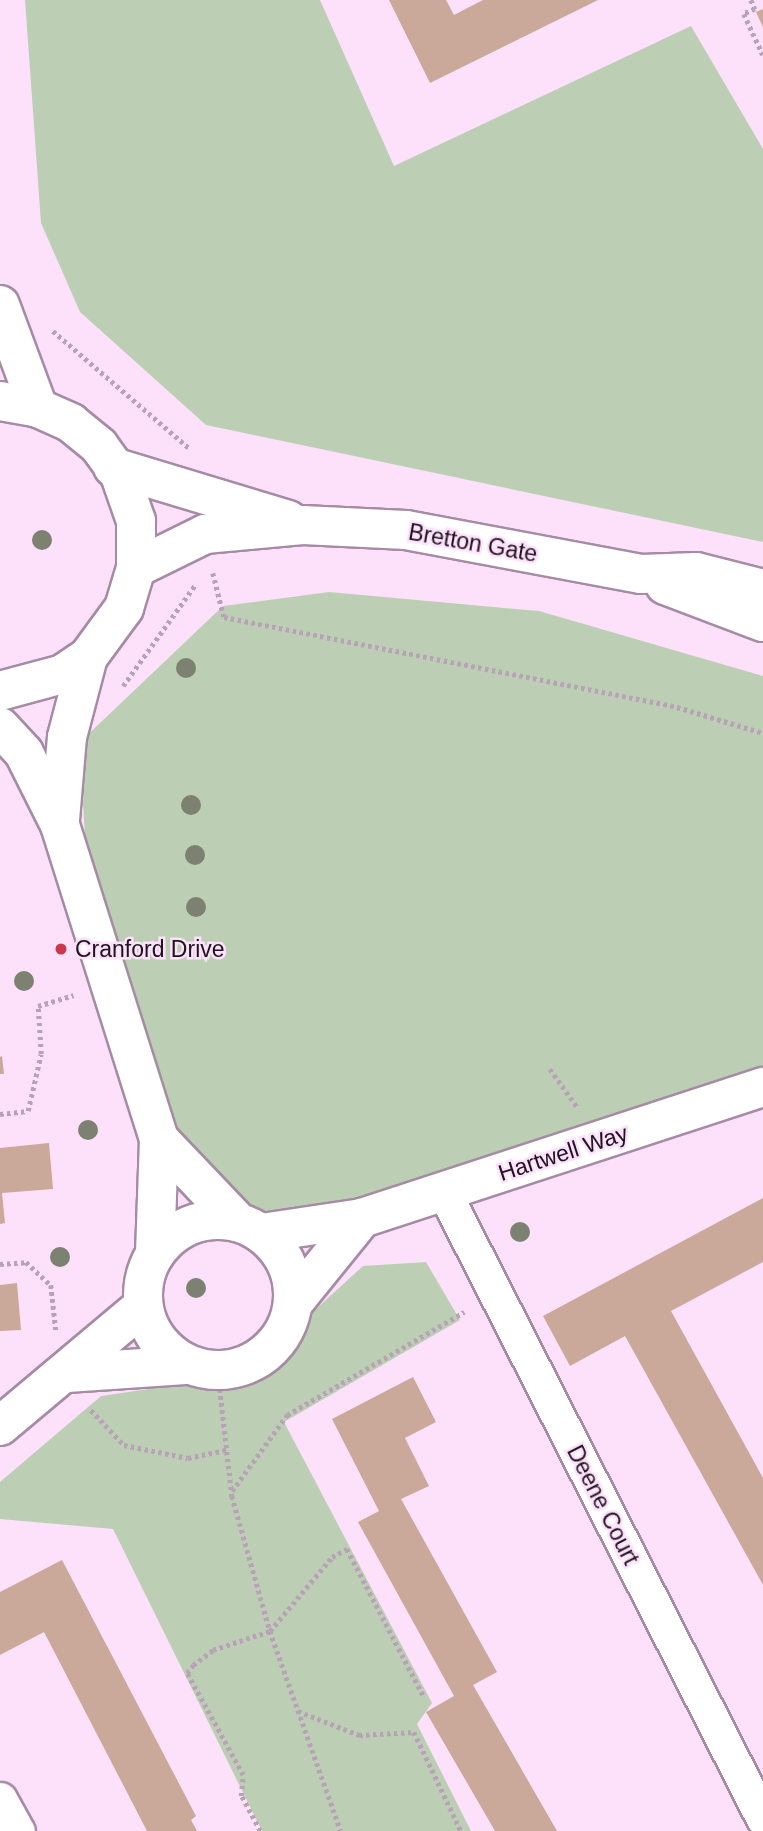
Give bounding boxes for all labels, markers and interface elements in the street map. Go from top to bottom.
street label: Bretton Gate [406,518,540,568]
place label: Cranford Drive [75,935,225,963]
marker: Cranford Drive [53,941,69,957]
street label: Hartwell Way [495,1119,631,1187]
street label: Deene Court [561,1441,645,1569]

